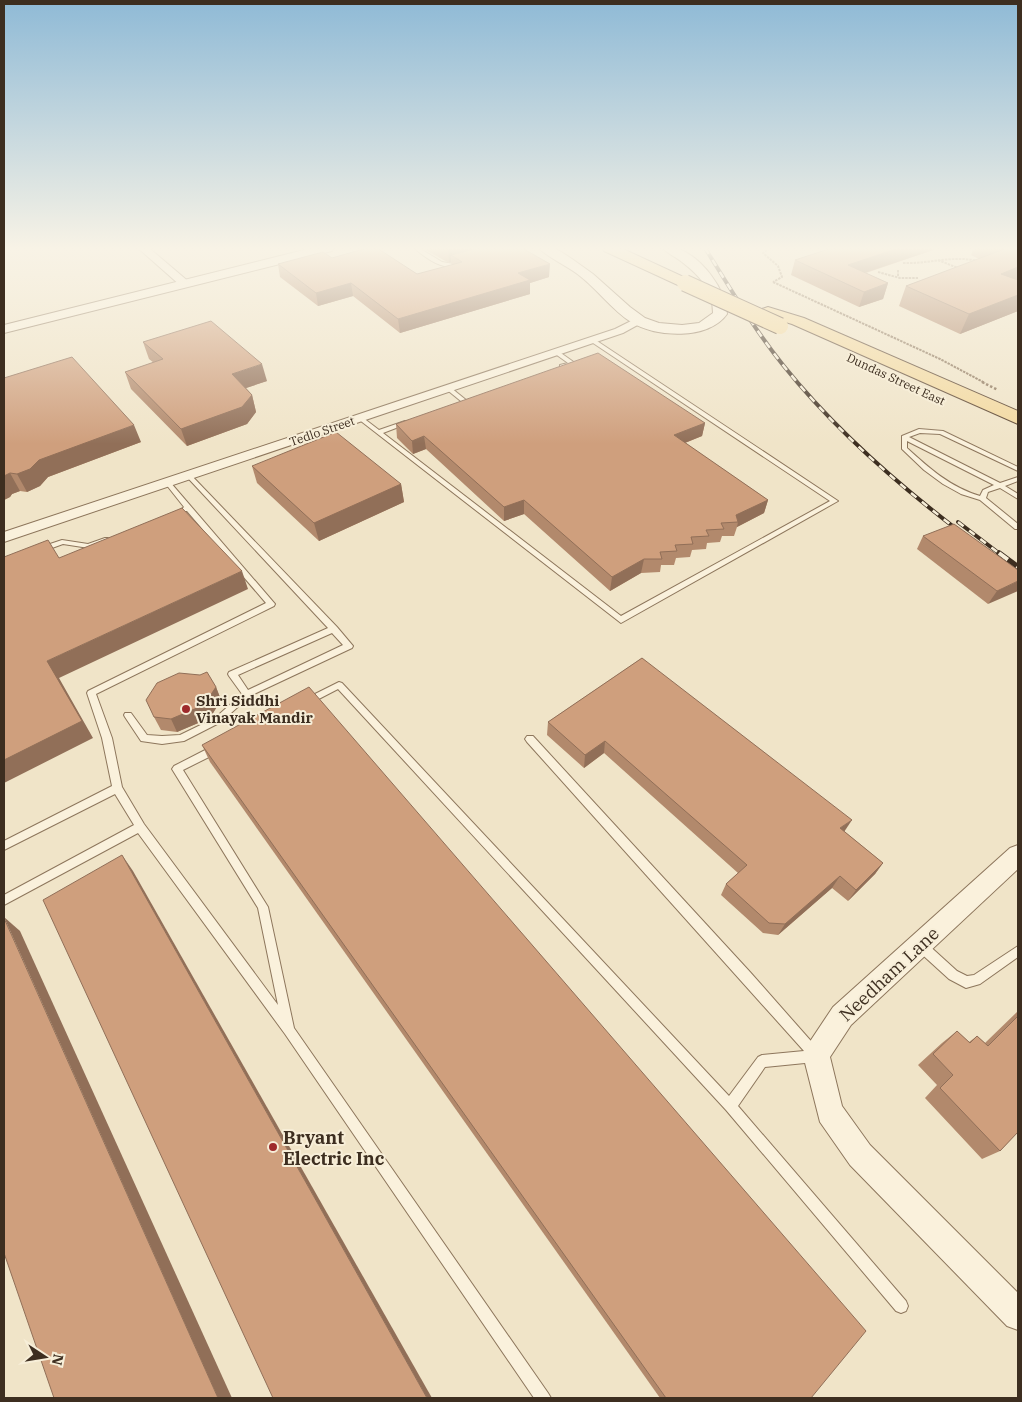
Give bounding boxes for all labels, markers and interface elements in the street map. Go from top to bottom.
street label: Dundas Street East [844,350,948,408]
street label: Tedlo Street [287,413,357,449]
place label: Shri Siddhi Vinayak Mandir [196,691,314,727]
marker: Shri Siddhi Vinayak Mandir [180,703,192,715]
street label: Needham Lane [834,922,944,1026]
place label: Bryant Electric Inc [283,1126,385,1170]
marker: Bryant Electric Inc [267,1141,279,1153]
north arrow [20,1332,70,1382]
text: N [48,1352,68,1367]

